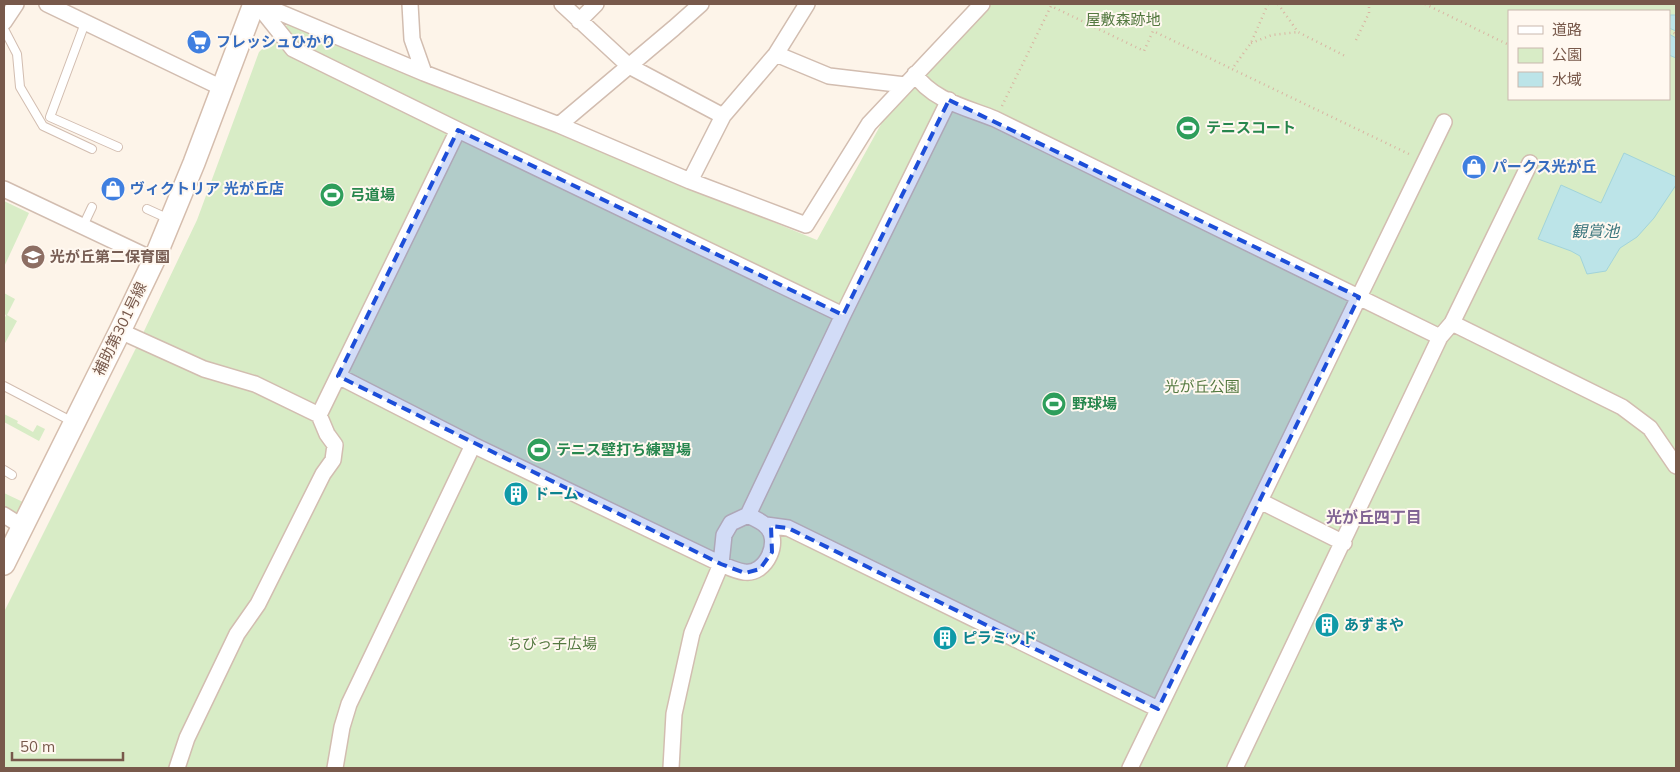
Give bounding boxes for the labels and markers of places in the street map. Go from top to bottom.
supermarket icon: フレッシュひかり [186,29,212,55]
place label: フレッシュひかり [216,32,336,51]
sports icon: テニスコート [1175,115,1201,141]
place label: テニスコート [1206,118,1296,137]
shop icon: パークス光が丘 [1461,154,1487,180]
place label: パークス光が丘 [1492,157,1597,176]
shop icon: ヴィクトリア 光が丘店 [100,176,126,202]
place label: ヴィクトリア 光が丘店 [130,179,284,198]
sports icon: 弓道場 [319,182,345,208]
place label: 弓道場 [350,185,395,204]
school or university icon: 光が丘第二保育園 [20,244,46,270]
place label: 光が丘第二保育園 [50,247,170,266]
sports icon: 野球場 [1041,391,1067,417]
place label: 野球場 [1072,394,1117,413]
sports icon: テニス壁打ち練習場 [526,437,552,463]
place label: テニス壁打ち練習場 [556,440,691,459]
building icon: ドーム [503,481,529,507]
place label: ドーム [534,484,579,503]
building icon: あずまや [1314,612,1340,638]
place label: あずまや [1344,615,1404,634]
building icon: ピラミッド [932,625,958,651]
place label: ピラミッド [962,628,1037,647]

